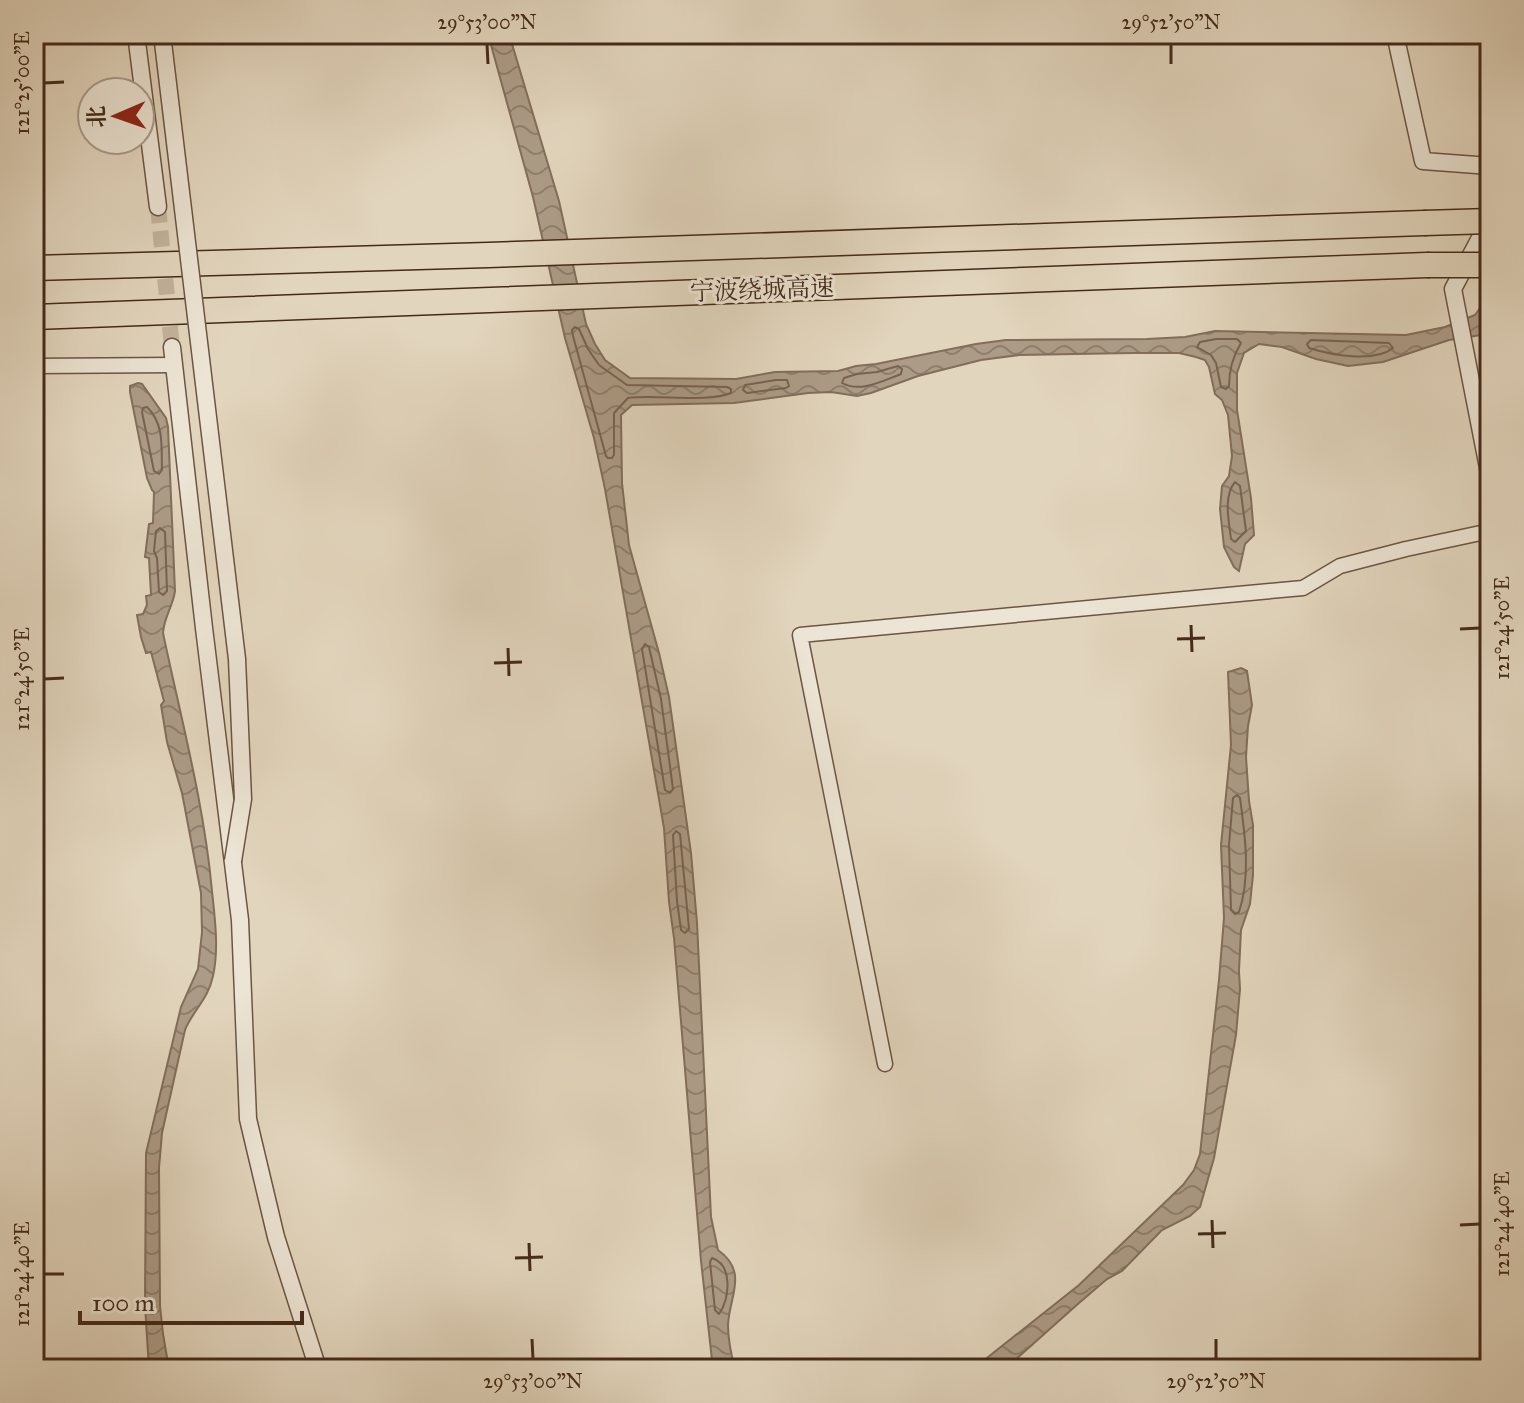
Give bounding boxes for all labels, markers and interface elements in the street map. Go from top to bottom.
text: 29°53'00"N [437,10,537,34]
text: 29°52'50"N [1121,10,1221,34]
text: 121°25'00"E [10,31,34,135]
north arrow [76,76,156,156]
text: 北 [83,105,110,128]
street label: 宁波绕城高速 [690,272,834,308]
text: 121°24'50"E [1490,576,1514,680]
text: 121°24'50"E [10,627,34,731]
text: 121°24'40"E [1490,1171,1514,1277]
text: 121°24'40"E [10,1221,34,1327]
scale bar [80,1275,302,1325]
text: 100 m [92,1288,155,1318]
text: 29°53'00"N [483,1369,583,1393]
text: 29°52'50"N [1166,1369,1266,1393]

